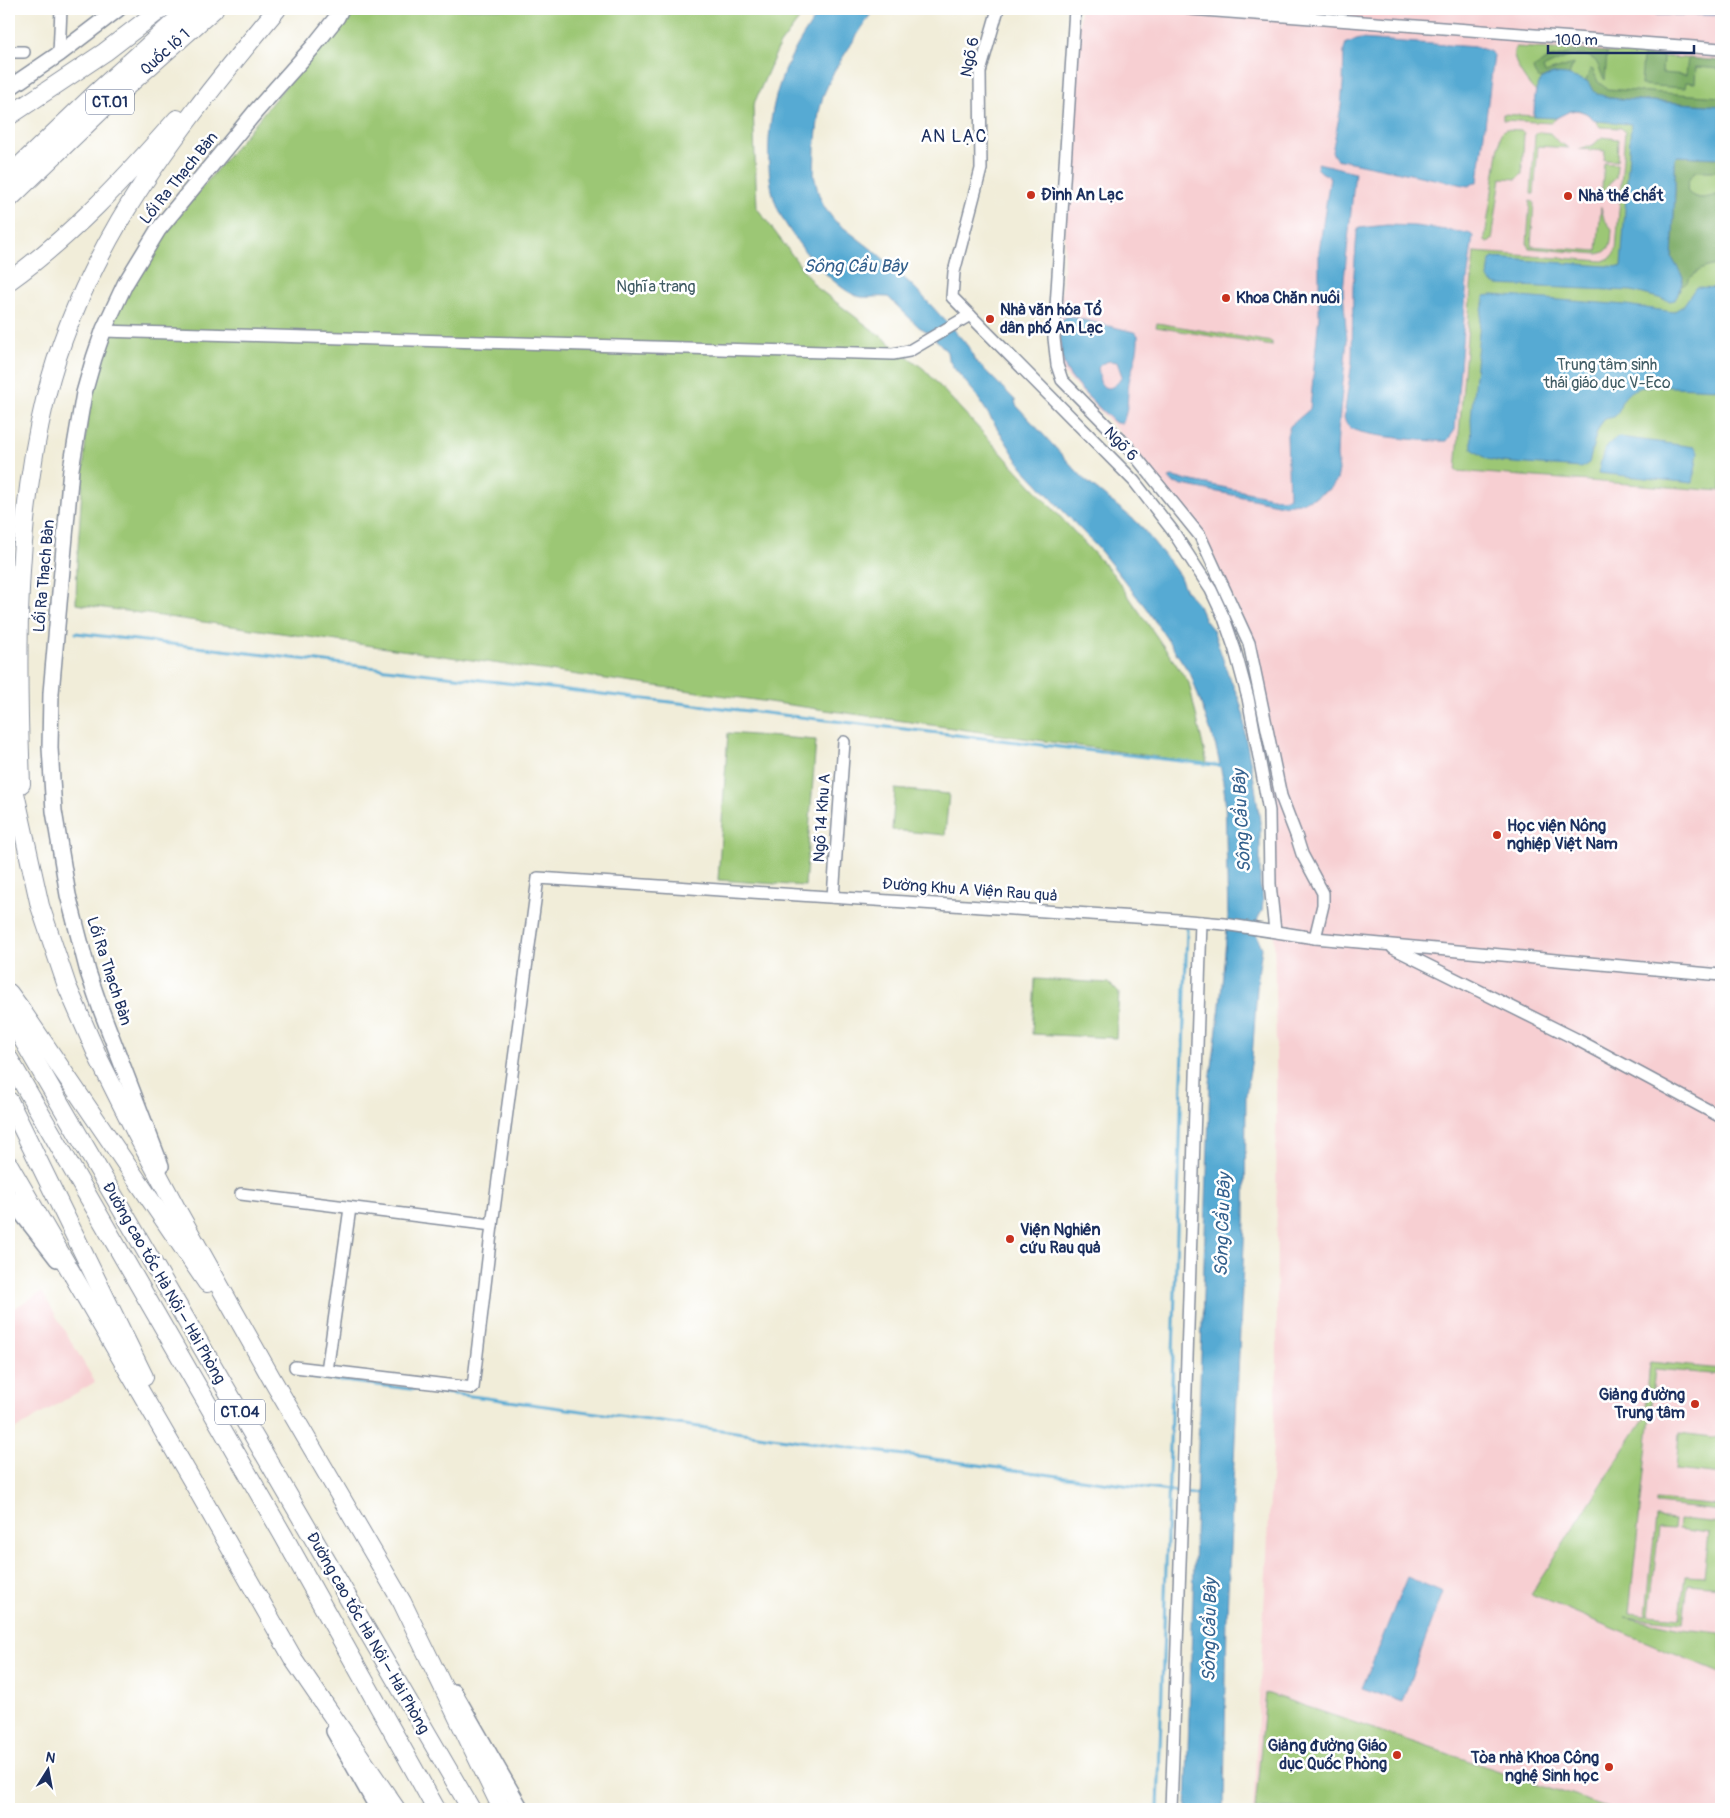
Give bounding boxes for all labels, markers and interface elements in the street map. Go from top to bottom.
scale bar [1548,22,1694,54]
street label: Quốc lộ 1 [136,24,194,80]
text: 100 m [1555,31,1598,50]
street label: Ngõ 6 [956,35,984,79]
road number: CT.01 [86,90,134,114]
district label: AN LẠC [920,125,988,148]
street label: Lối Ra Thạch Bàn [136,128,222,228]
place label: Đình An Lạc [1041,185,1124,205]
place label: Nhà thể chất [1578,185,1664,206]
marker: Đình An Lạc [1025,189,1037,201]
marker: Nhà thể chất [1562,190,1574,202]
water label: Sông Cầu Bây [803,255,909,278]
park label: Nghĩa trang [616,277,696,297]
place label: Khoa Chăn nuôi [1236,288,1340,308]
marker: Khoa Chăn nuôi [1220,292,1232,304]
place label: Nhà văn hóa Tổ dân phố An Lạc [1000,299,1103,338]
marker: Nhà văn hóa Tổ dân phố An Lạc [984,313,996,325]
park label: Trung tâm sinh thái giáo dục V-Eco [1542,355,1671,393]
street label: Ngõ 6 [1100,423,1142,465]
street label: Lối Ra Thạch Bàn [29,519,59,633]
water label: Sông Cầu Bây [1228,767,1256,873]
street label: Ngõ 14 Khu A [809,773,835,863]
place label: Học viện Nông nghiệp Việt Nam [1507,816,1618,854]
marker: Học viện Nông nghiệp Việt Nam [1491,829,1503,841]
street label: Đường Khu A Viện Rau quả [881,874,1059,906]
street label: Lối Ra Thạch Bàn [82,914,136,1028]
water label: Sông Cầu Bây [1210,1171,1236,1277]
street label: Đường cao tốc Hà Nội – Hải Phòng [98,1179,230,1387]
place label: Viện Nghiên cứu Rau quả [1019,1220,1101,1258]
marker: Viện Nghiên cứu Rau quả [1004,1233,1016,1245]
place label: Giảng đường Trung tâm [1599,1385,1685,1423]
marker: Giảng đường Trung tâm [1689,1398,1701,1410]
road number: CT.04 [215,1400,265,1424]
street label: Đường cao tốc Hà Nội – Hải Phòng [302,1529,434,1737]
water label: Sông Cầu Bây [1198,1576,1222,1682]
place label: Giảng đường Giáo dục Quốc Phòng [1268,1736,1387,1774]
north arrow [22,1746,72,1796]
text: N [44,1748,57,1767]
place label: Tòa nhà Khoa Công nghệ Sinh học [1470,1748,1599,1786]
marker: Giảng đường Giáo dục Quốc Phòng [1391,1749,1403,1761]
marker: Tòa nhà Khoa Công nghệ Sinh học [1603,1761,1615,1773]

